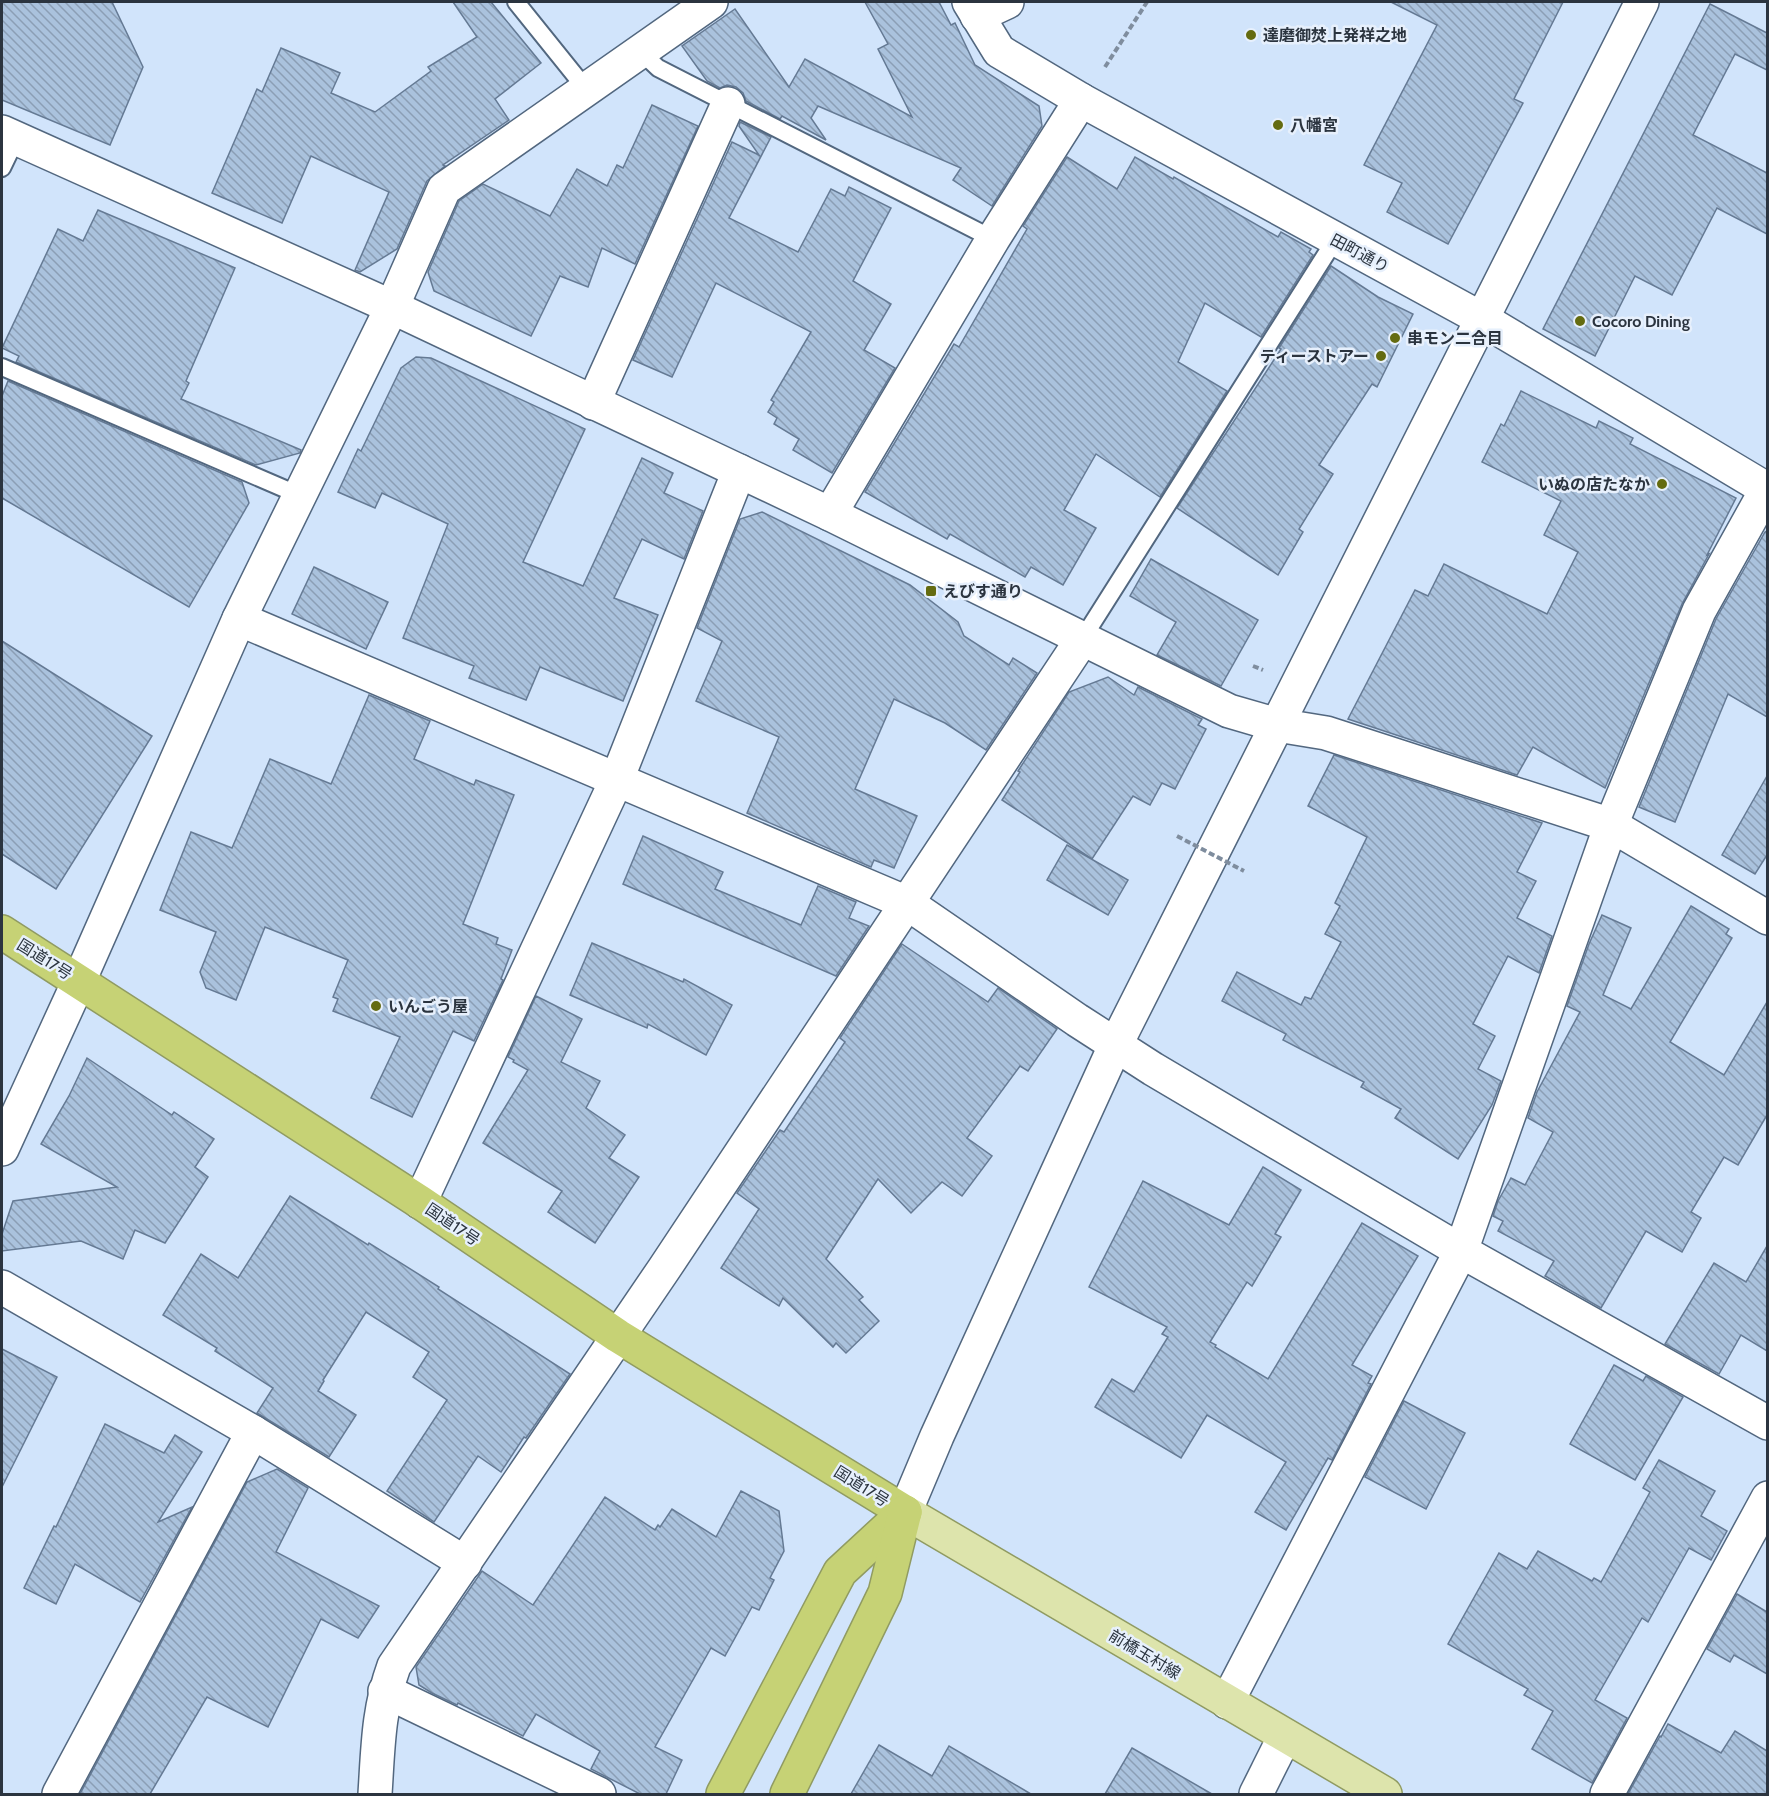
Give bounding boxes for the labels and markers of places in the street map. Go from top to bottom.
place label: 達磨御焚上発祥之地 [1263,26,1407,45]
marker: 達磨御焚上発祥之地 [1244,28,1258,42]
place label: 八幡宮 [1290,116,1338,135]
marker: 八幡宮 [1271,118,1285,132]
place label: Cocoro Dining [1592,312,1690,331]
marker: Cocoro Dining [1573,314,1587,328]
place label: 串モン二合目 [1407,329,1503,348]
marker: 串モン二合目 [1388,331,1402,345]
place label: ティーストアー [1260,347,1369,366]
marker: ティーストアー [1374,349,1388,363]
place label: いぬの店たなか [1538,475,1650,494]
marker: いぬの店たなか [1655,477,1669,491]
place label: えびす通り [943,582,1023,601]
marker: えびす通り [924,584,938,598]
place label: いんごう屋 [388,997,468,1016]
marker: いんごう屋 [369,999,383,1013]

